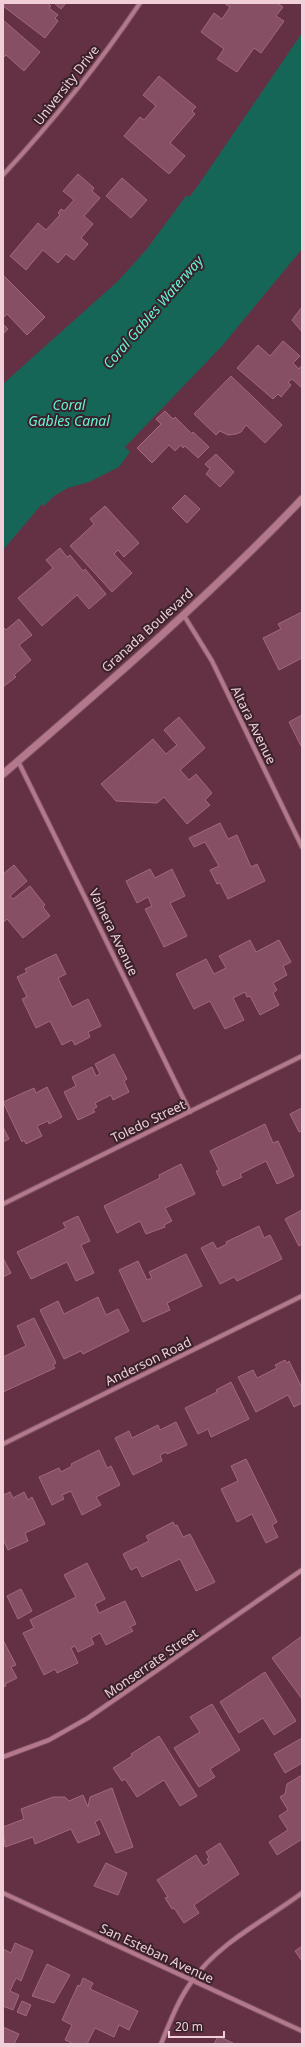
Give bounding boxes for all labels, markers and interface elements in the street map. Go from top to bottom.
street label: University Drive [29,41,103,129]
water label: Coral Gables Waterway [98,250,208,372]
water label: Coral Gables Canal [28,395,110,430]
street label: Granada Boulevard [97,584,197,676]
street label: Altara Avenue [227,683,281,767]
street label: Valnera Avenue [85,885,143,979]
street label: Toledo Street [108,1095,188,1147]
street label: Anderson Road [102,1332,194,1390]
street label: Monserrate Street [100,1624,202,1702]
street label: San Esteban Avenue [97,1919,217,1987]
scale bar [169,2013,224,2039]
text: 20 m [175,2018,203,2035]

